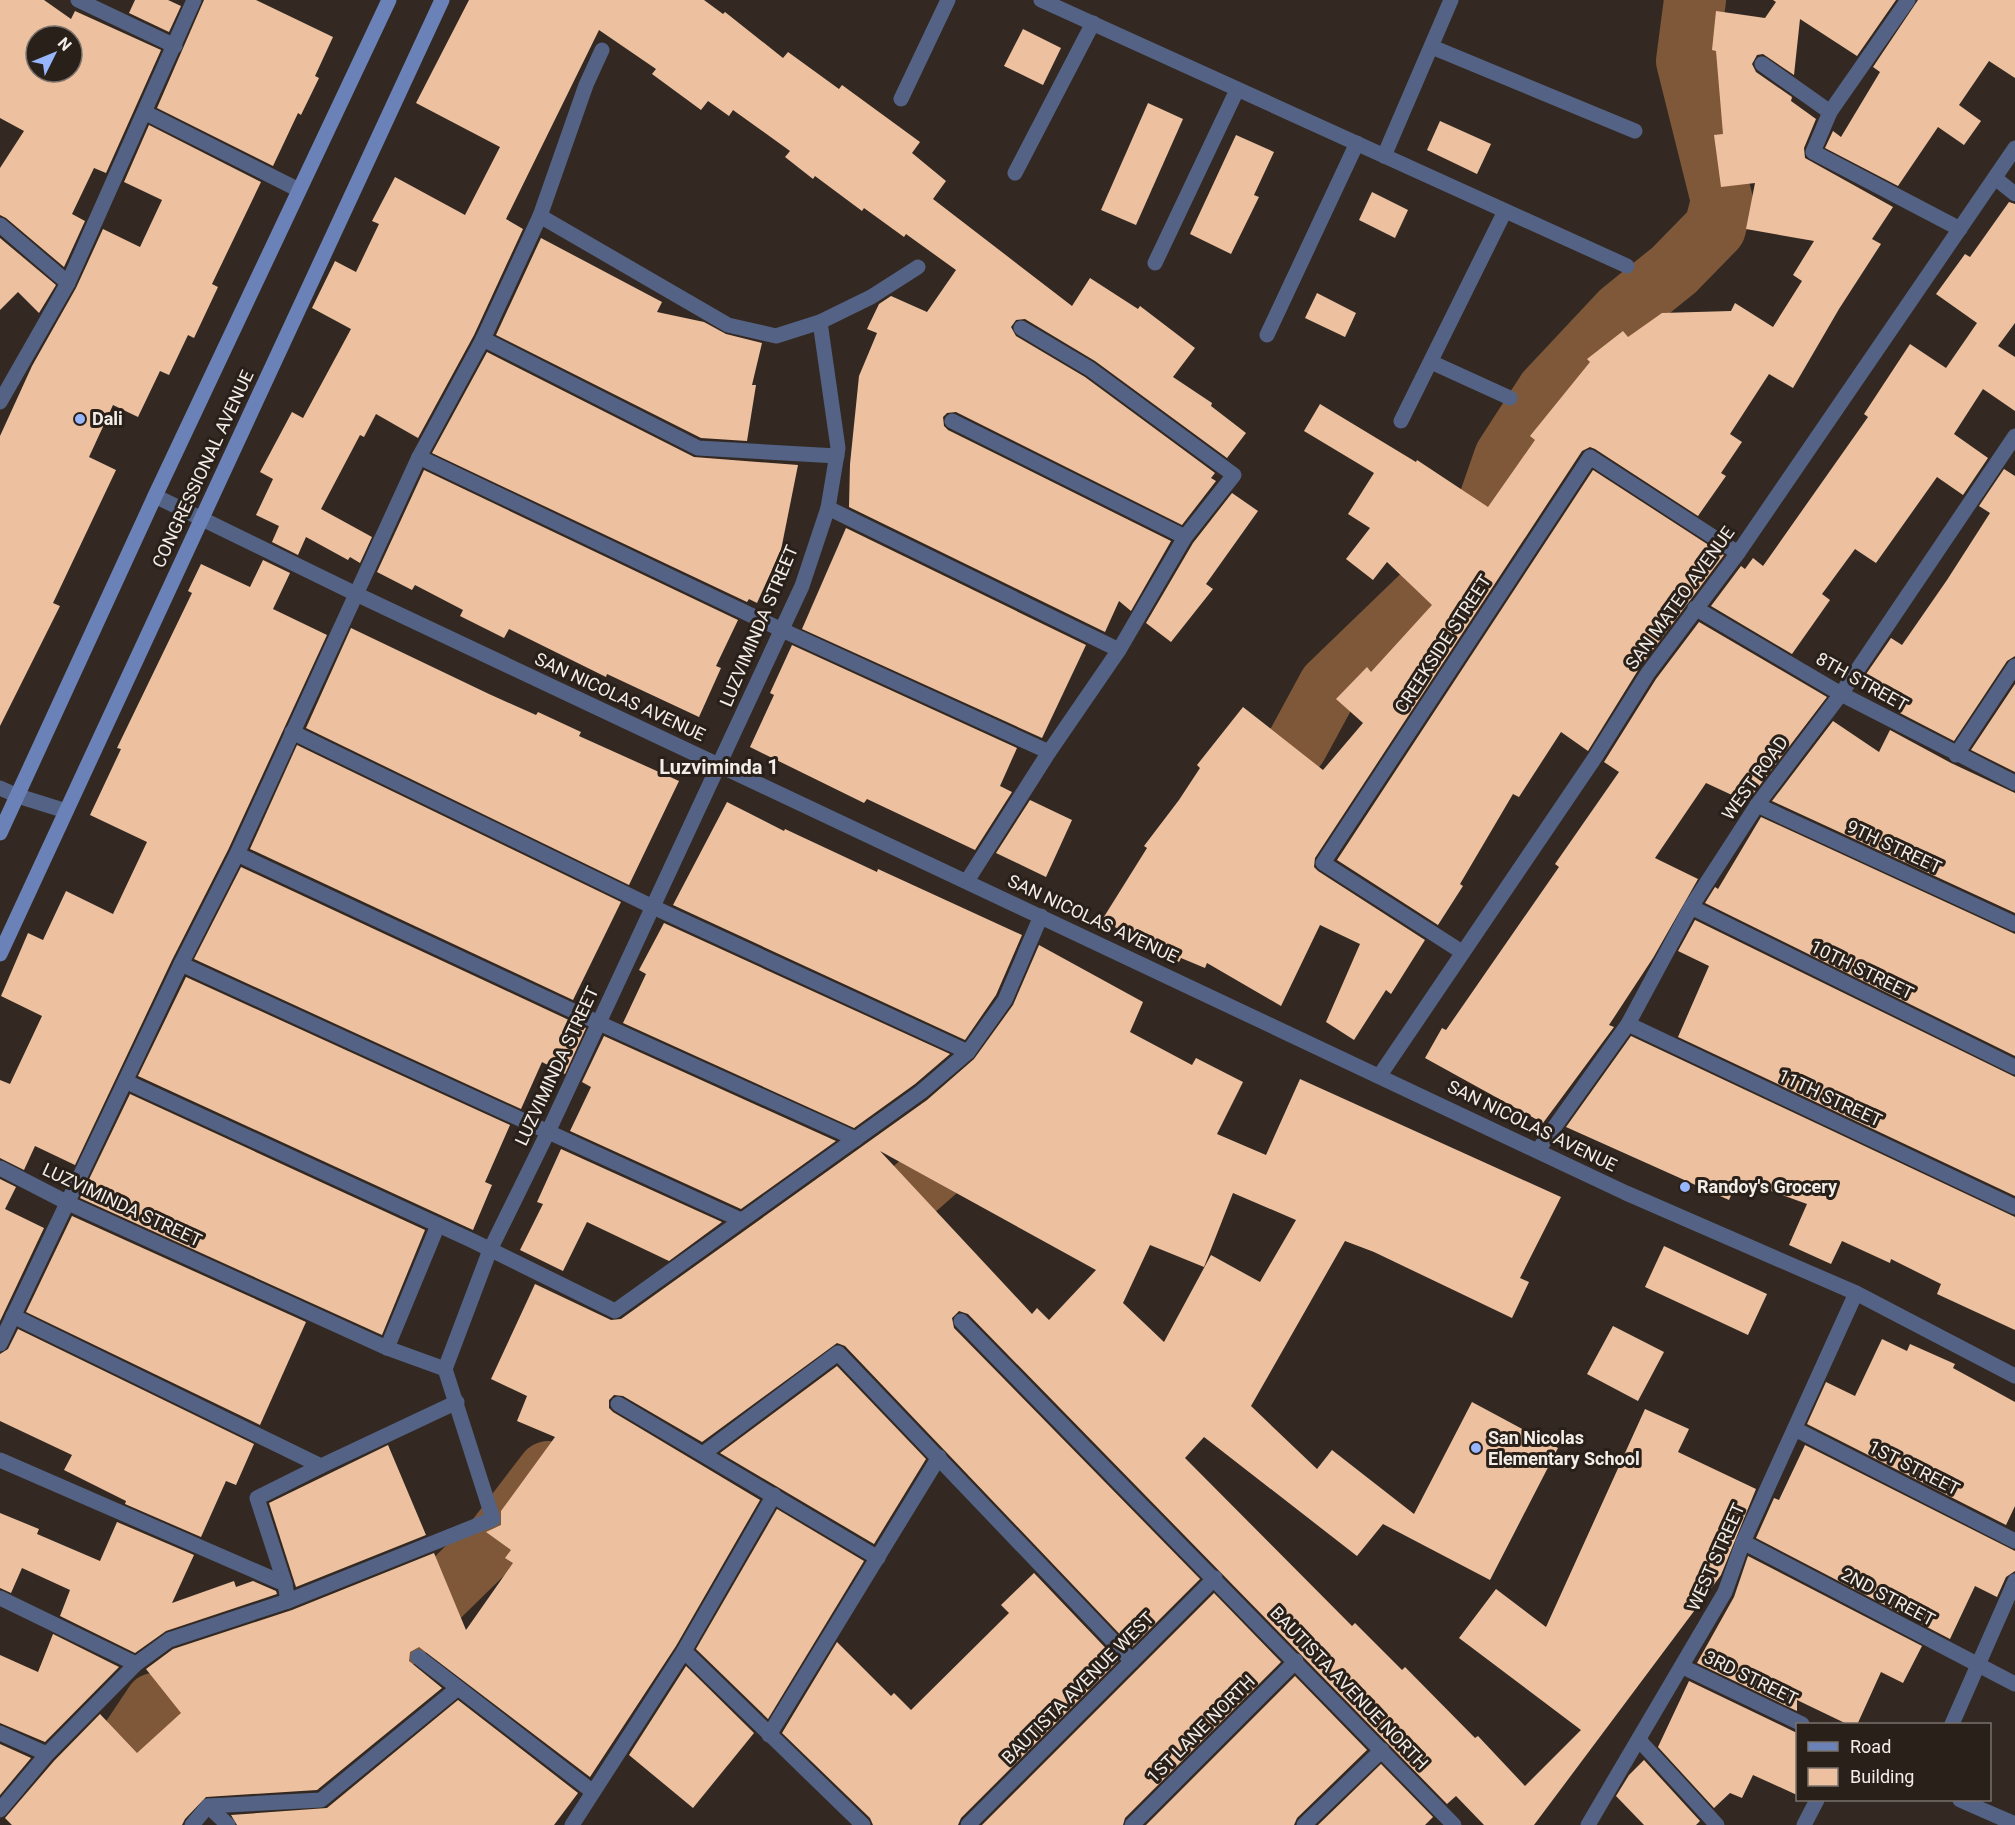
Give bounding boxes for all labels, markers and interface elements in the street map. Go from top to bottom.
north arrow [24,24,84,84]
text: N [54,34,75,55]
street label: CONGRESSIONAL AVENUE [147,367,258,571]
place label: Dali [92,408,123,429]
marker: Dali [73,412,87,426]
street label: SAN MATEO AVENUE [1621,522,1738,673]
street label: LUZVIMINDA STREET [715,542,802,710]
street label: CREEKSIDE STREET [1390,570,1495,717]
street label: SAN NICOLAS AVENUE [532,648,709,745]
street label: 8TH STREET [1813,648,1912,716]
street label: WEST ROAD [1717,732,1792,824]
district label: Luzviminda 1 [659,755,779,779]
street label: 9TH STREET [1844,815,1945,878]
street label: SAN NICOLAS AVENUE [1005,870,1182,967]
street label: 10TH STREET [1807,936,1917,1004]
street label: LUZVIMINDA STREET [510,983,603,1149]
street label: 11TH STREET [1775,1064,1886,1131]
street label: SAN NICOLAS AVENUE [1444,1075,1620,1176]
street label: LUZVIMINDA STREET [39,1158,205,1251]
place label: Randoy's Grocery [1697,1176,1838,1197]
marker: Randoy's Grocery [1678,1180,1692,1194]
place label: San Nicolas Elementary School [1488,1427,1640,1469]
street label: 1ST STREET [1865,1436,1964,1500]
marker: San Nicolas Elementary School [1469,1441,1483,1455]
street label: WEST STREET [1682,1499,1749,1614]
street label: 2ND STREET [1838,1563,1939,1630]
street label: BAUTISTA AVENUE NORTH [1266,1602,1433,1773]
street label: BAUTISTA AVENUE WEST [997,1607,1158,1768]
street label: 3RD STREET [1701,1646,1802,1709]
street label: 1ST LANE NORTH [1142,1670,1259,1787]
legend [1796,1723,1991,1801]
text: Road [1850,1736,1891,1757]
text: Building [1850,1766,1914,1787]

